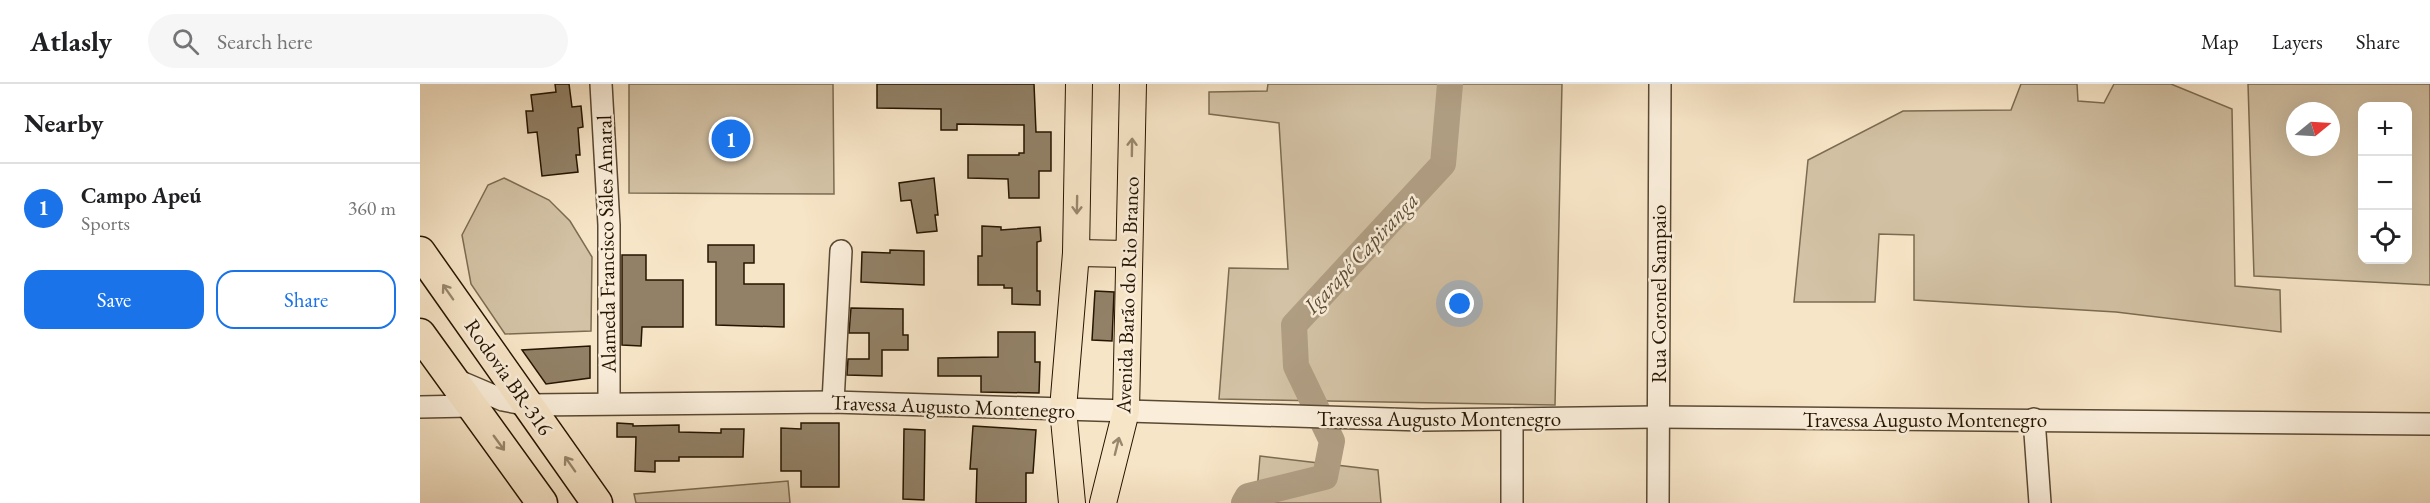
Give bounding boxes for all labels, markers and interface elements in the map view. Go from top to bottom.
search box [148,14,568,68]
text: Atlasly [30,23,112,59]
icon: search [169,25,202,58]
text: Search here [217,27,313,56]
text: Map [2201,28,2239,55]
text: Layers [2272,28,2323,55]
text: Share [2356,28,2400,55]
north arrow [2286,102,2340,156]
map controls [2358,102,2412,264]
button: + [2358,102,2412,156]
text: Nearby [24,106,104,140]
street label: Alameda Francisco Sáles Amaral [590,115,622,374]
pin: 1 [712,116,750,162]
one-way arrow [1126,138,1137,158]
button: − [2358,156,2412,210]
street label: Avenida Barão do Rio Branco [1109,176,1145,415]
text: Campo Apeú [81,181,201,210]
water label: Igarapé Capiranga [1297,186,1425,321]
text: 1 [38,195,49,221]
text: 360 m [348,195,396,221]
one-way arrow [1071,195,1083,215]
street label: Rua Coronel Sampaio [1645,205,1672,383]
text: Sports [81,210,130,236]
button: locate [2358,210,2412,264]
button: Save [24,270,204,329]
button: Share [216,270,396,329]
one-way arrow [442,284,454,300]
your location [1445,289,1474,318]
street label: Rodovia BR-316 [459,313,559,441]
street label: Travessa Augusto Montenegro [830,388,1076,424]
street label: Travessa Augusto Montenegro [1317,405,1561,432]
street label: Travessa Augusto Montenegro [1803,406,2047,433]
one-way arrow [493,435,505,451]
one-way arrow [1112,437,1124,456]
one-way arrow [564,456,576,473]

